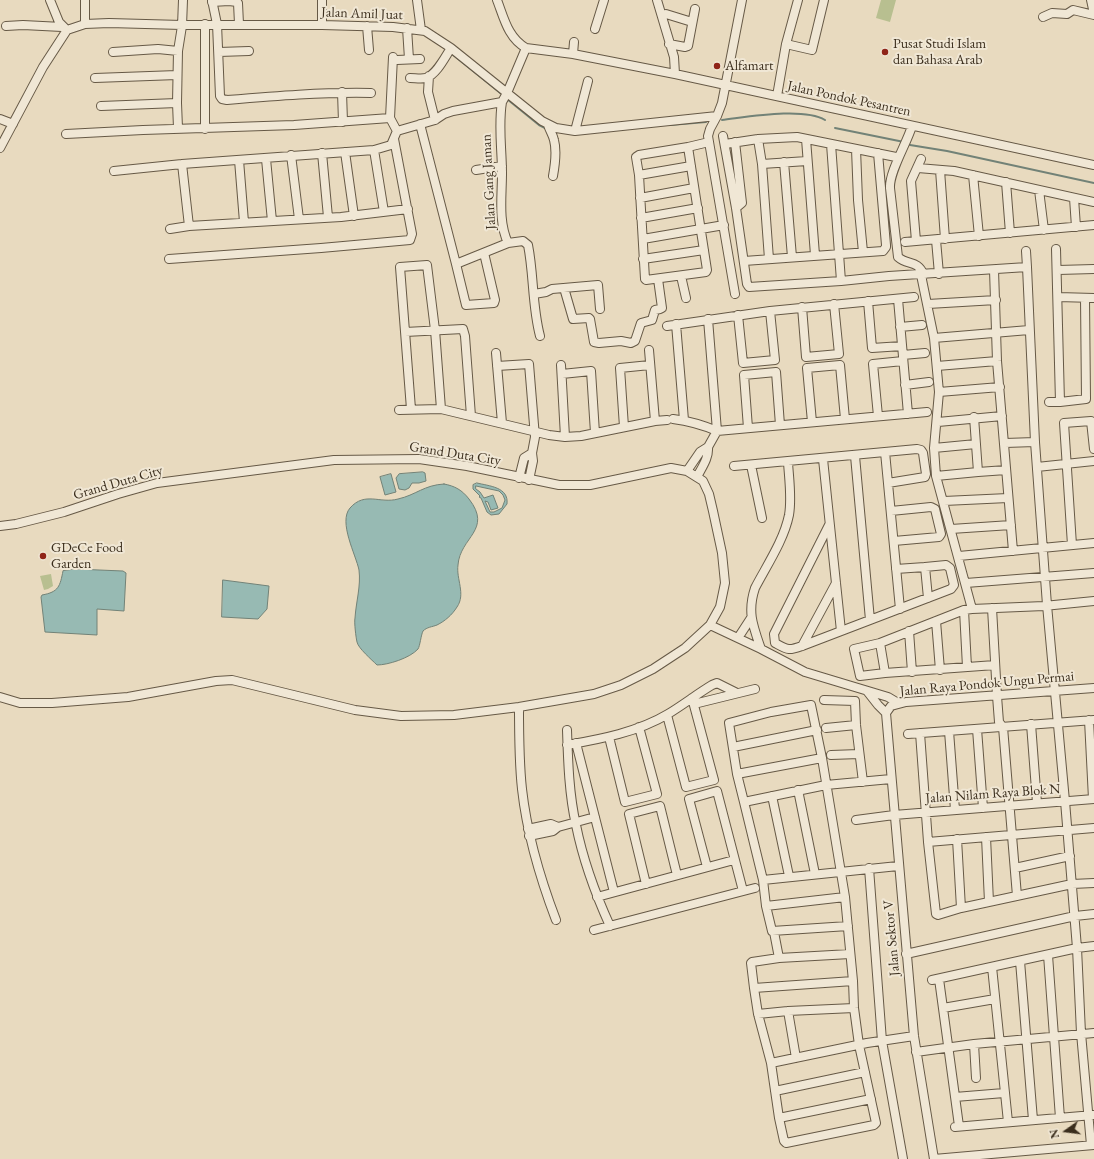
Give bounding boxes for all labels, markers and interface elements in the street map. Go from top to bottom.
street label: Jalan Amil Juat [321,4,403,24]
place label: Pusat Studi Islam dan Bahasa Arab [893,36,986,68]
marker: Pusat Studi Islam dan Bahasa Arab [880,47,890,57]
place label: Alfamart [725,58,773,74]
marker: Alfamart [712,61,722,71]
street label: Jalan Pondok Pesantren [786,78,912,120]
street label: Jalan Gang Jaman [478,134,500,230]
street label: Grand Duta City [408,438,502,470]
street label: Grand Duta City [71,462,165,504]
place label: GDeCe Food Garden [51,540,123,572]
marker: GDeCe Food Garden [38,551,48,561]
street label: Jalan Raya Pondok Ungu Permai [899,668,1075,700]
street label: Jalan Nilam Raya Blok N [925,781,1061,807]
street label: Jalan Sektor V [880,899,904,977]
north arrow [1046,1111,1086,1151]
text: N [1046,1128,1062,1140]

